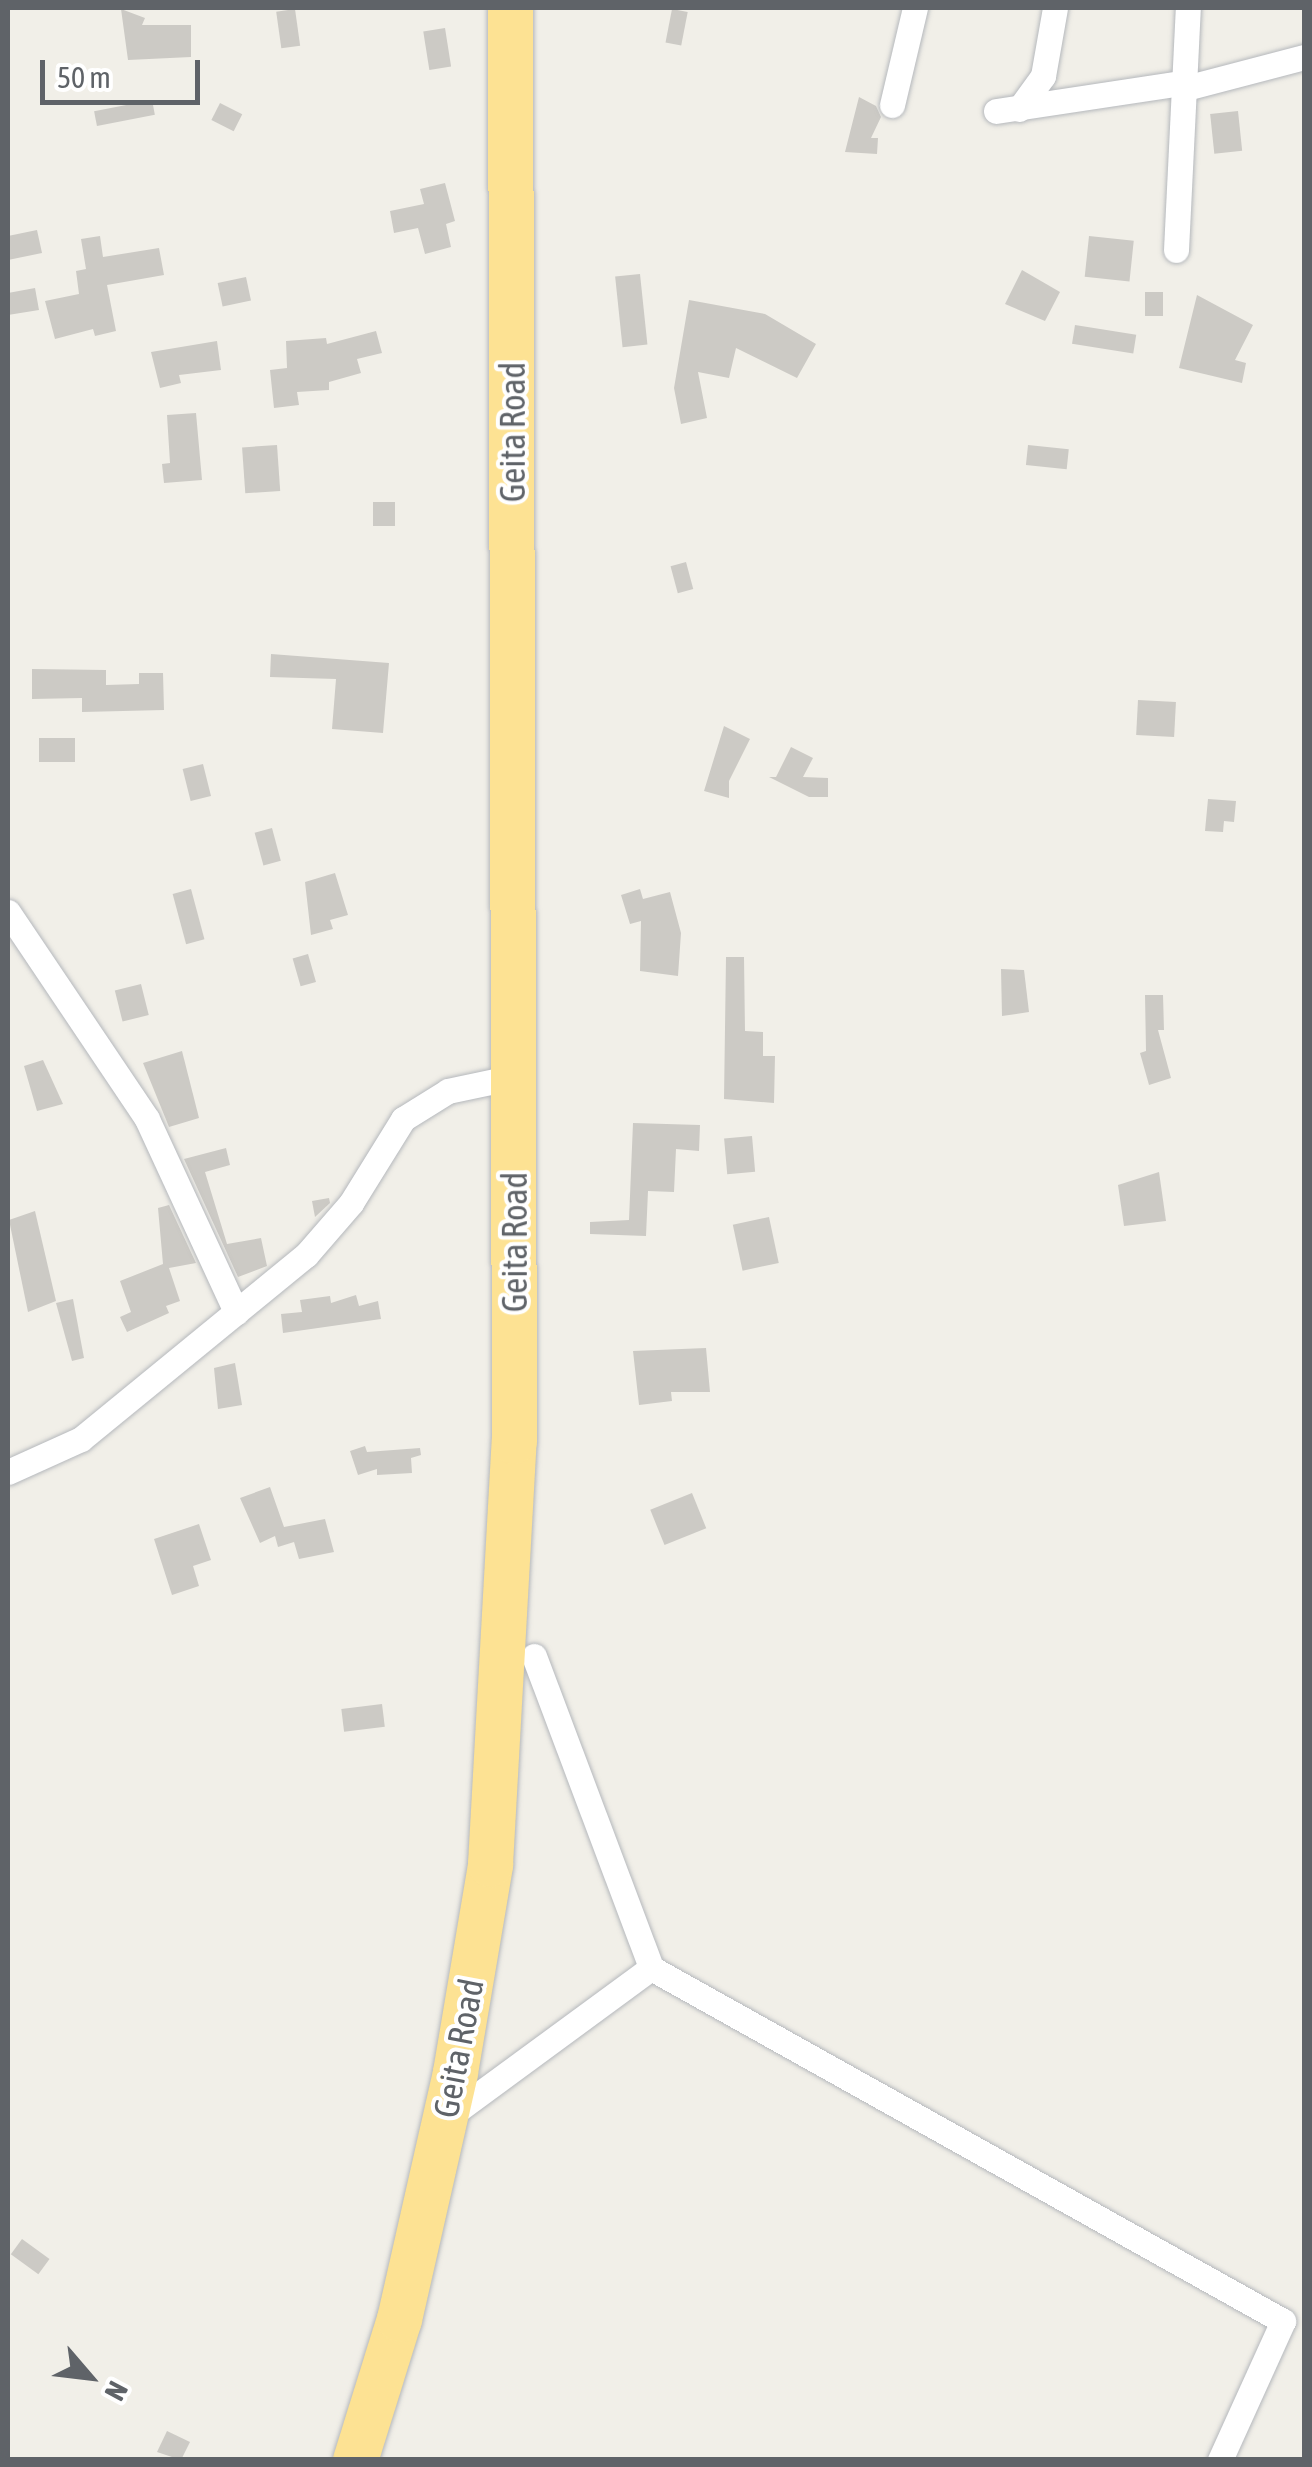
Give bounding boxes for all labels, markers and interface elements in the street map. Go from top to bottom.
scale bar [45,40,205,102]
text: 50 m [57,60,111,94]
street label: Geita Road [491,362,533,502]
street label: Geita Road [493,1172,535,1312]
street label: Geita Road [424,1975,492,2121]
north arrow [40,2327,140,2427]
text: N [98,2376,134,2406]

